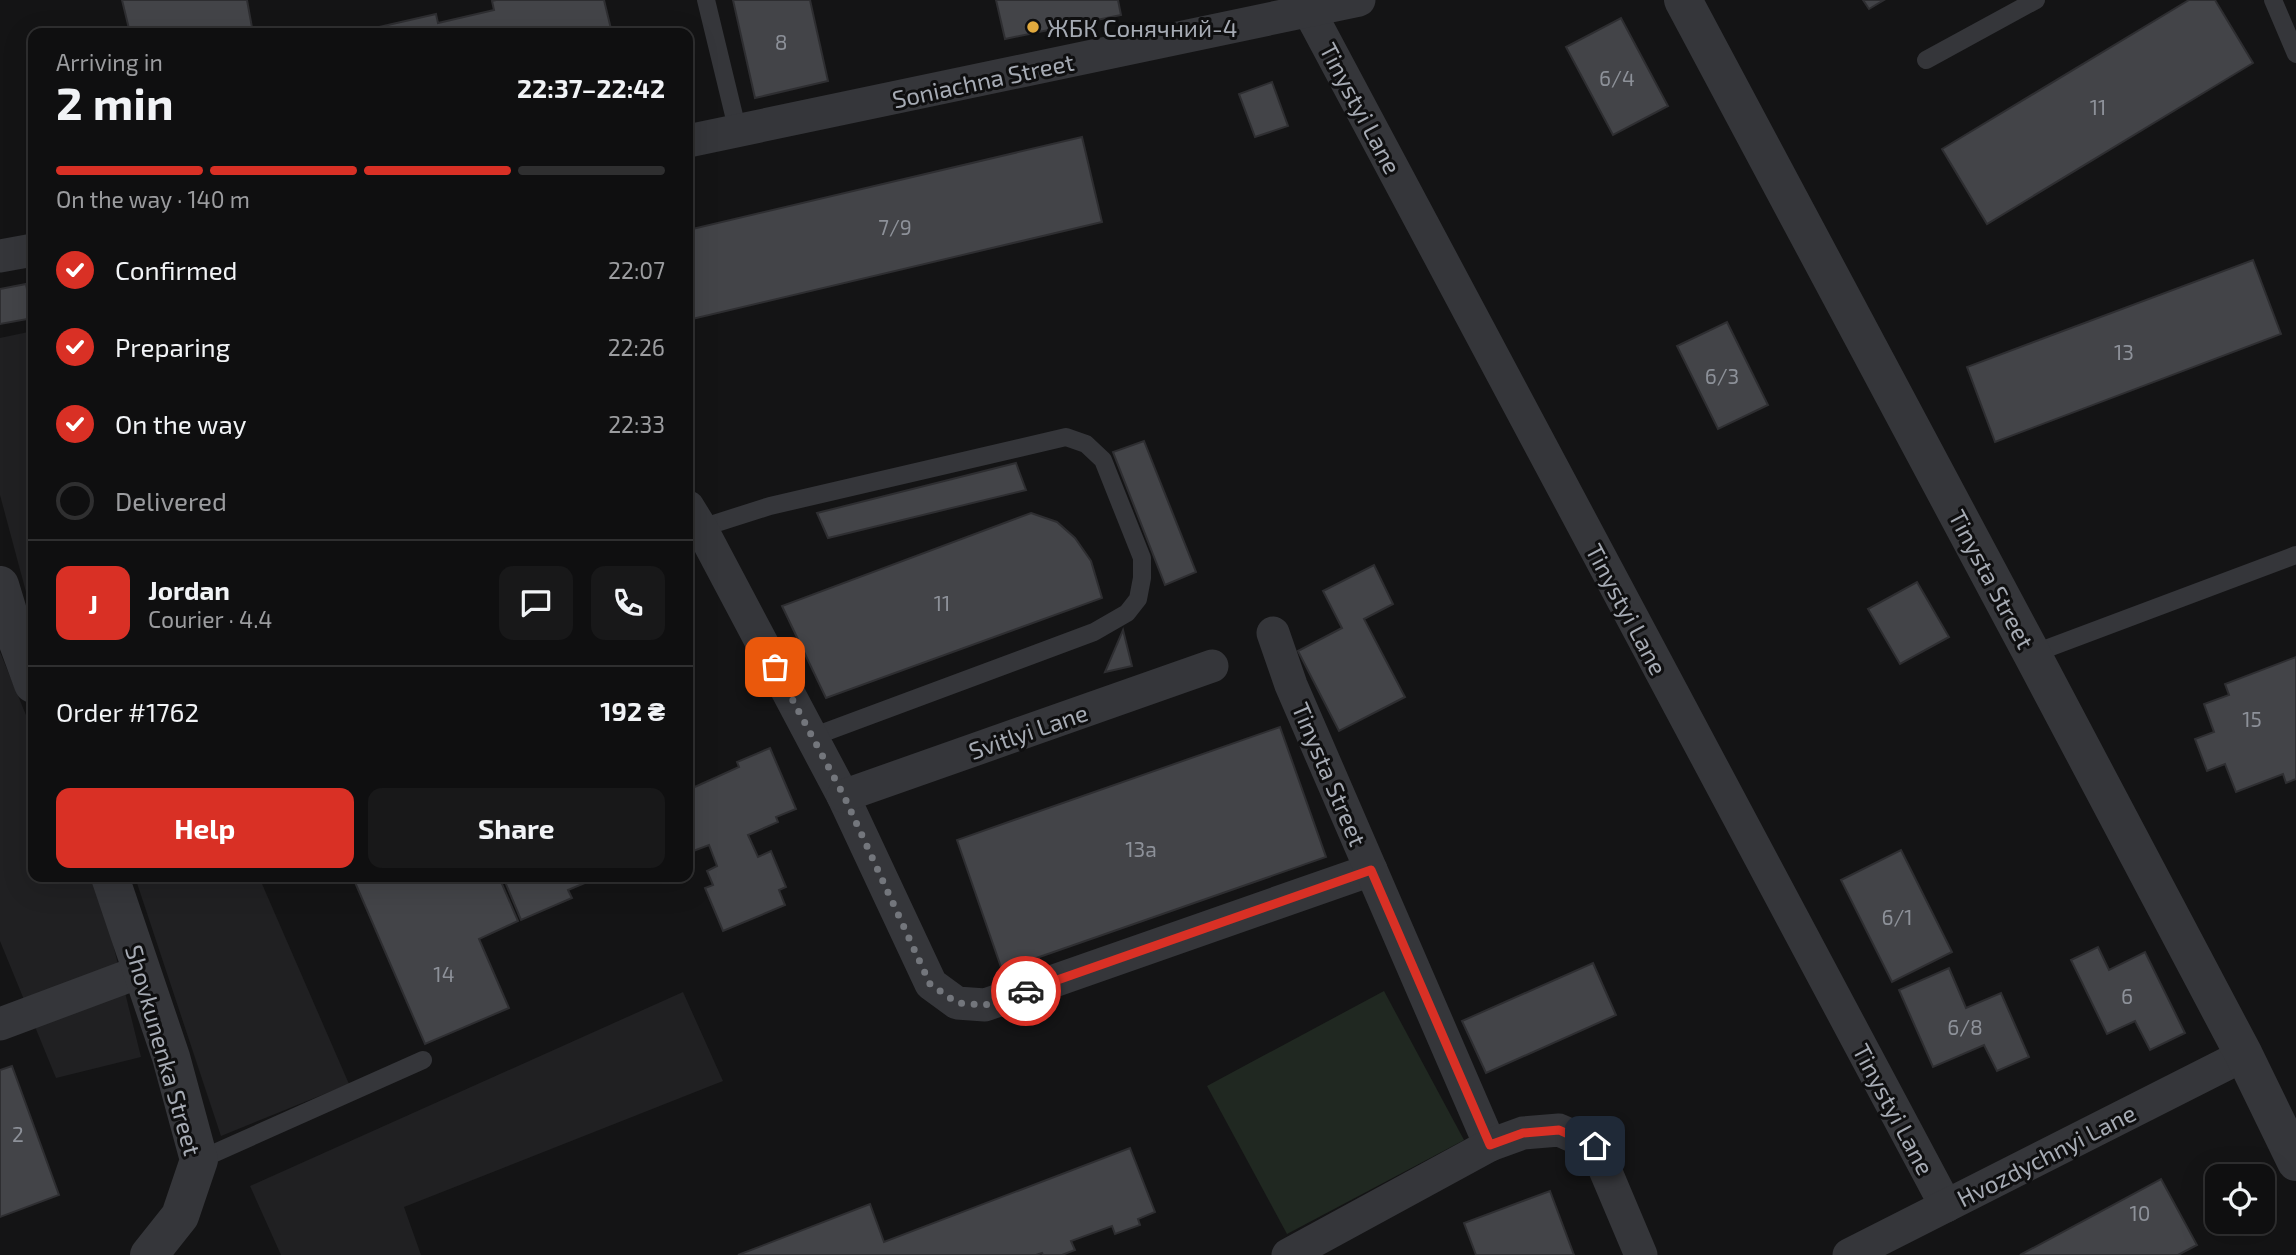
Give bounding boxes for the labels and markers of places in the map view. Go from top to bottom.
place label: ЖБК Сонячний-4 [1047,13,1238,42]
marker: ЖБК Сонячний-4 [1025,19,1041,35]
pin [745,637,805,697]
pin [1565,1116,1625,1176]

